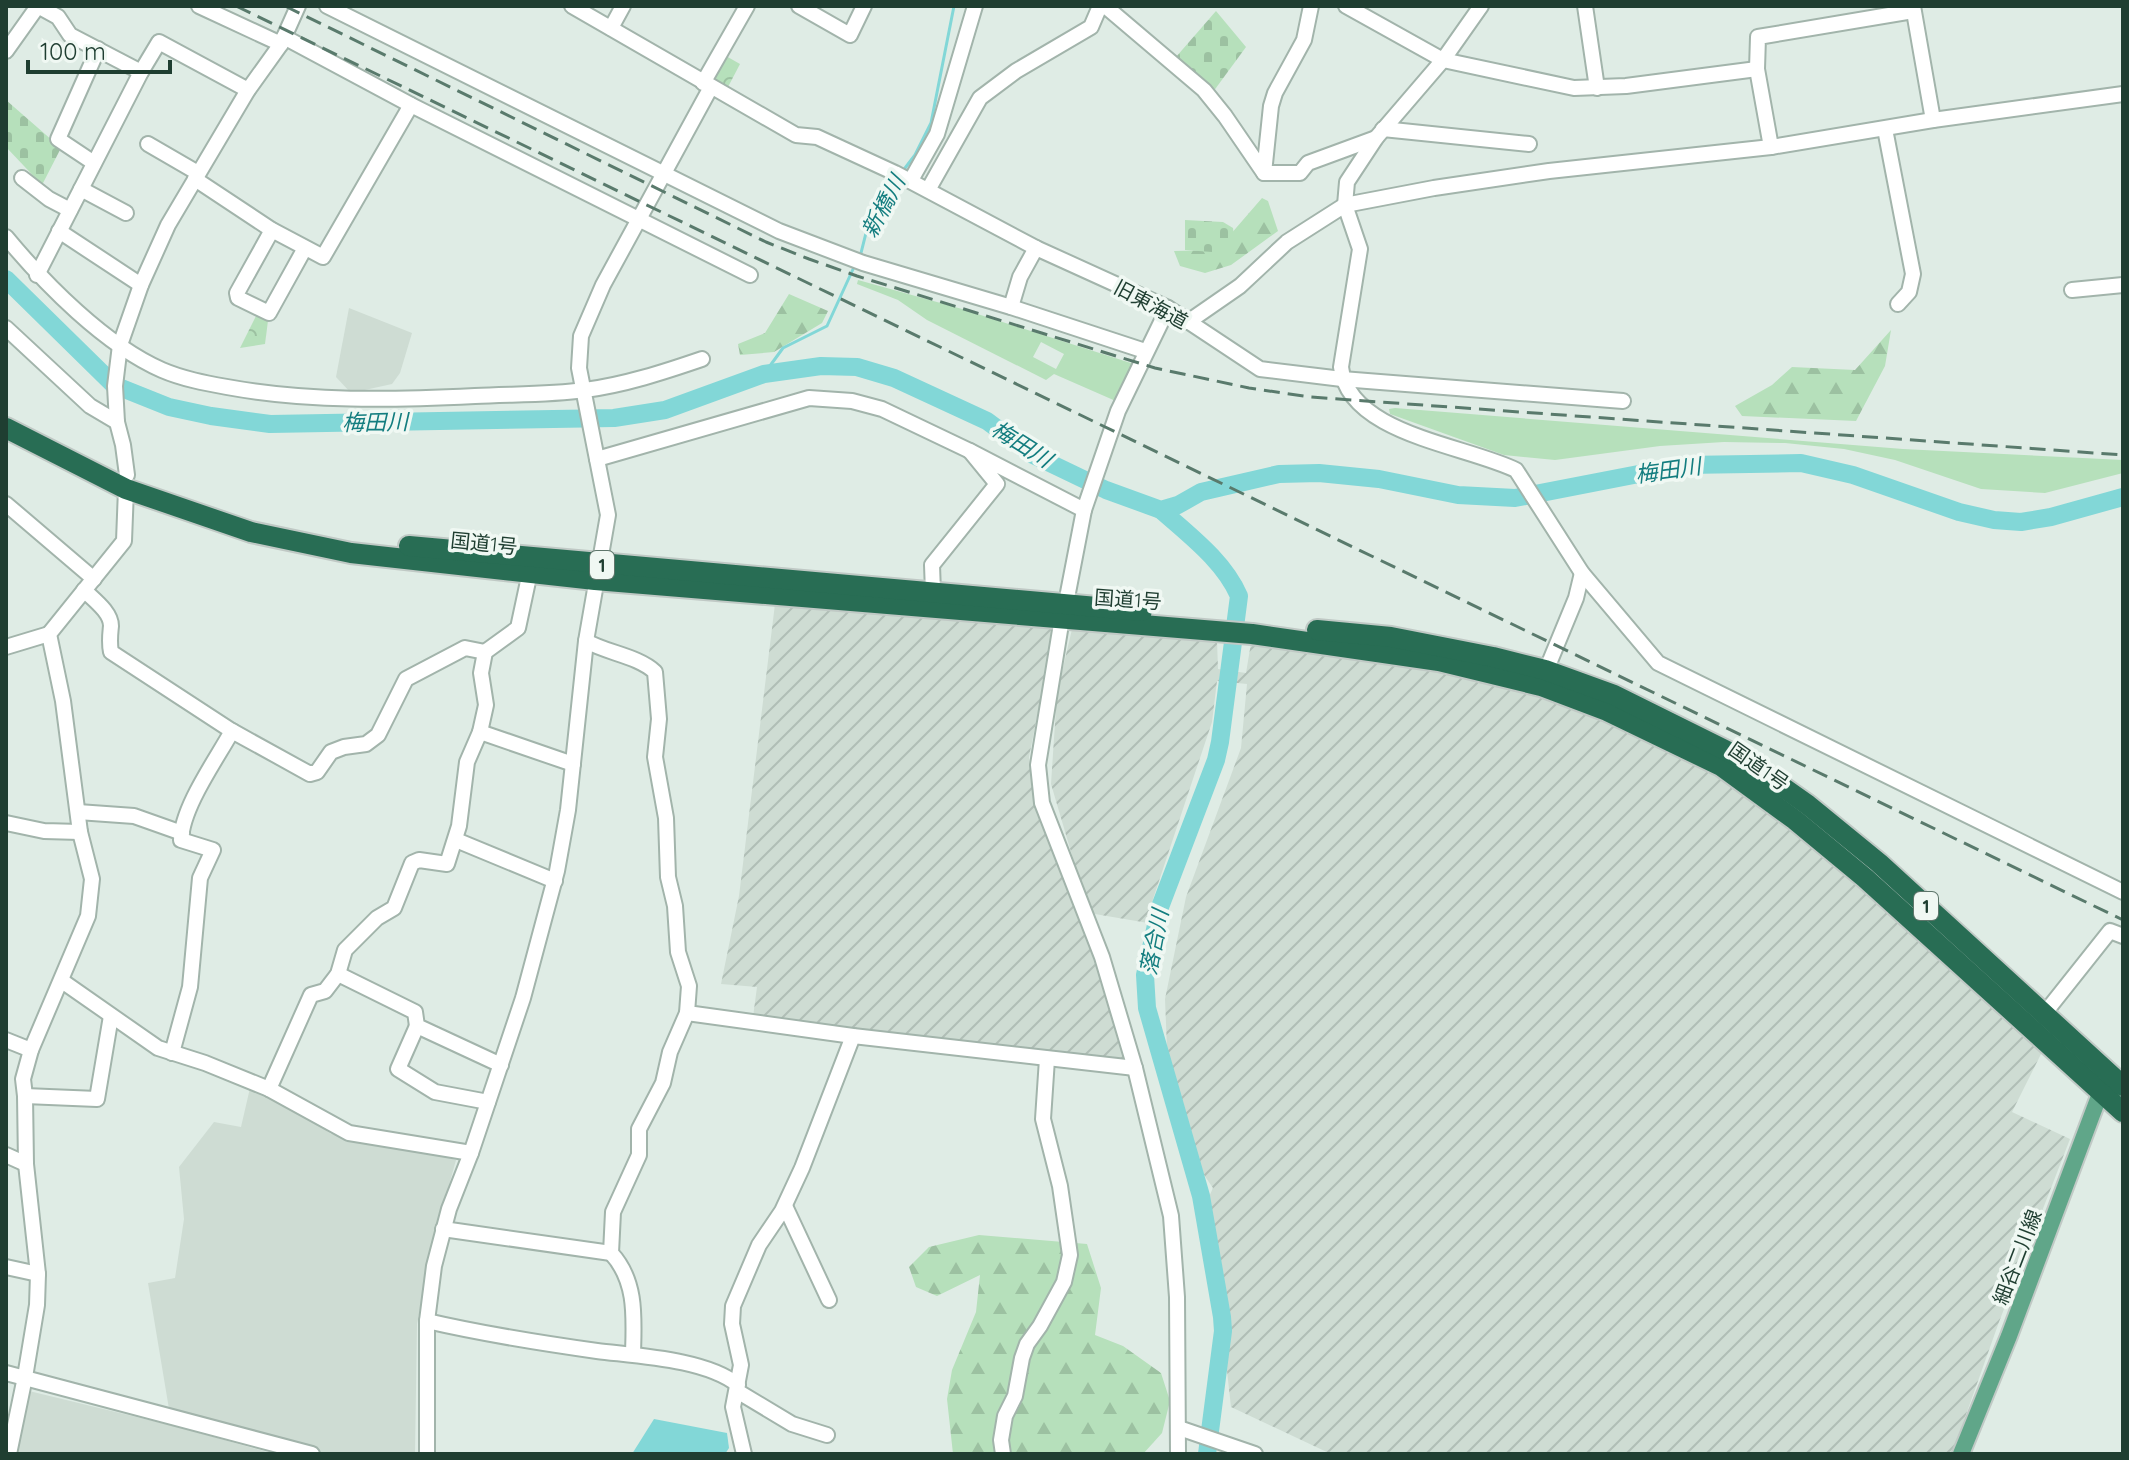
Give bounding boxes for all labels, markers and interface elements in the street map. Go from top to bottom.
scale bar [28,24,170,74]
text: 100 m [40,36,106,66]
water label: 新橋川 [855,169,912,242]
street label: 旧東海道 [1110,274,1192,334]
water label: 梅田川 [342,407,410,437]
water label: 梅田川 [987,415,1059,474]
water label: 梅田川 [1633,451,1705,488]
street label: 国道1号 [449,527,519,559]
road number: 1 [590,551,614,579]
street label: 国道1号 [1094,584,1162,614]
street label: 国道1号 [1724,736,1794,796]
road number: 1 [1914,892,1938,920]
water label: 落合川 [1134,905,1174,977]
street label: 細谷二川線 [1987,1206,2047,1308]

